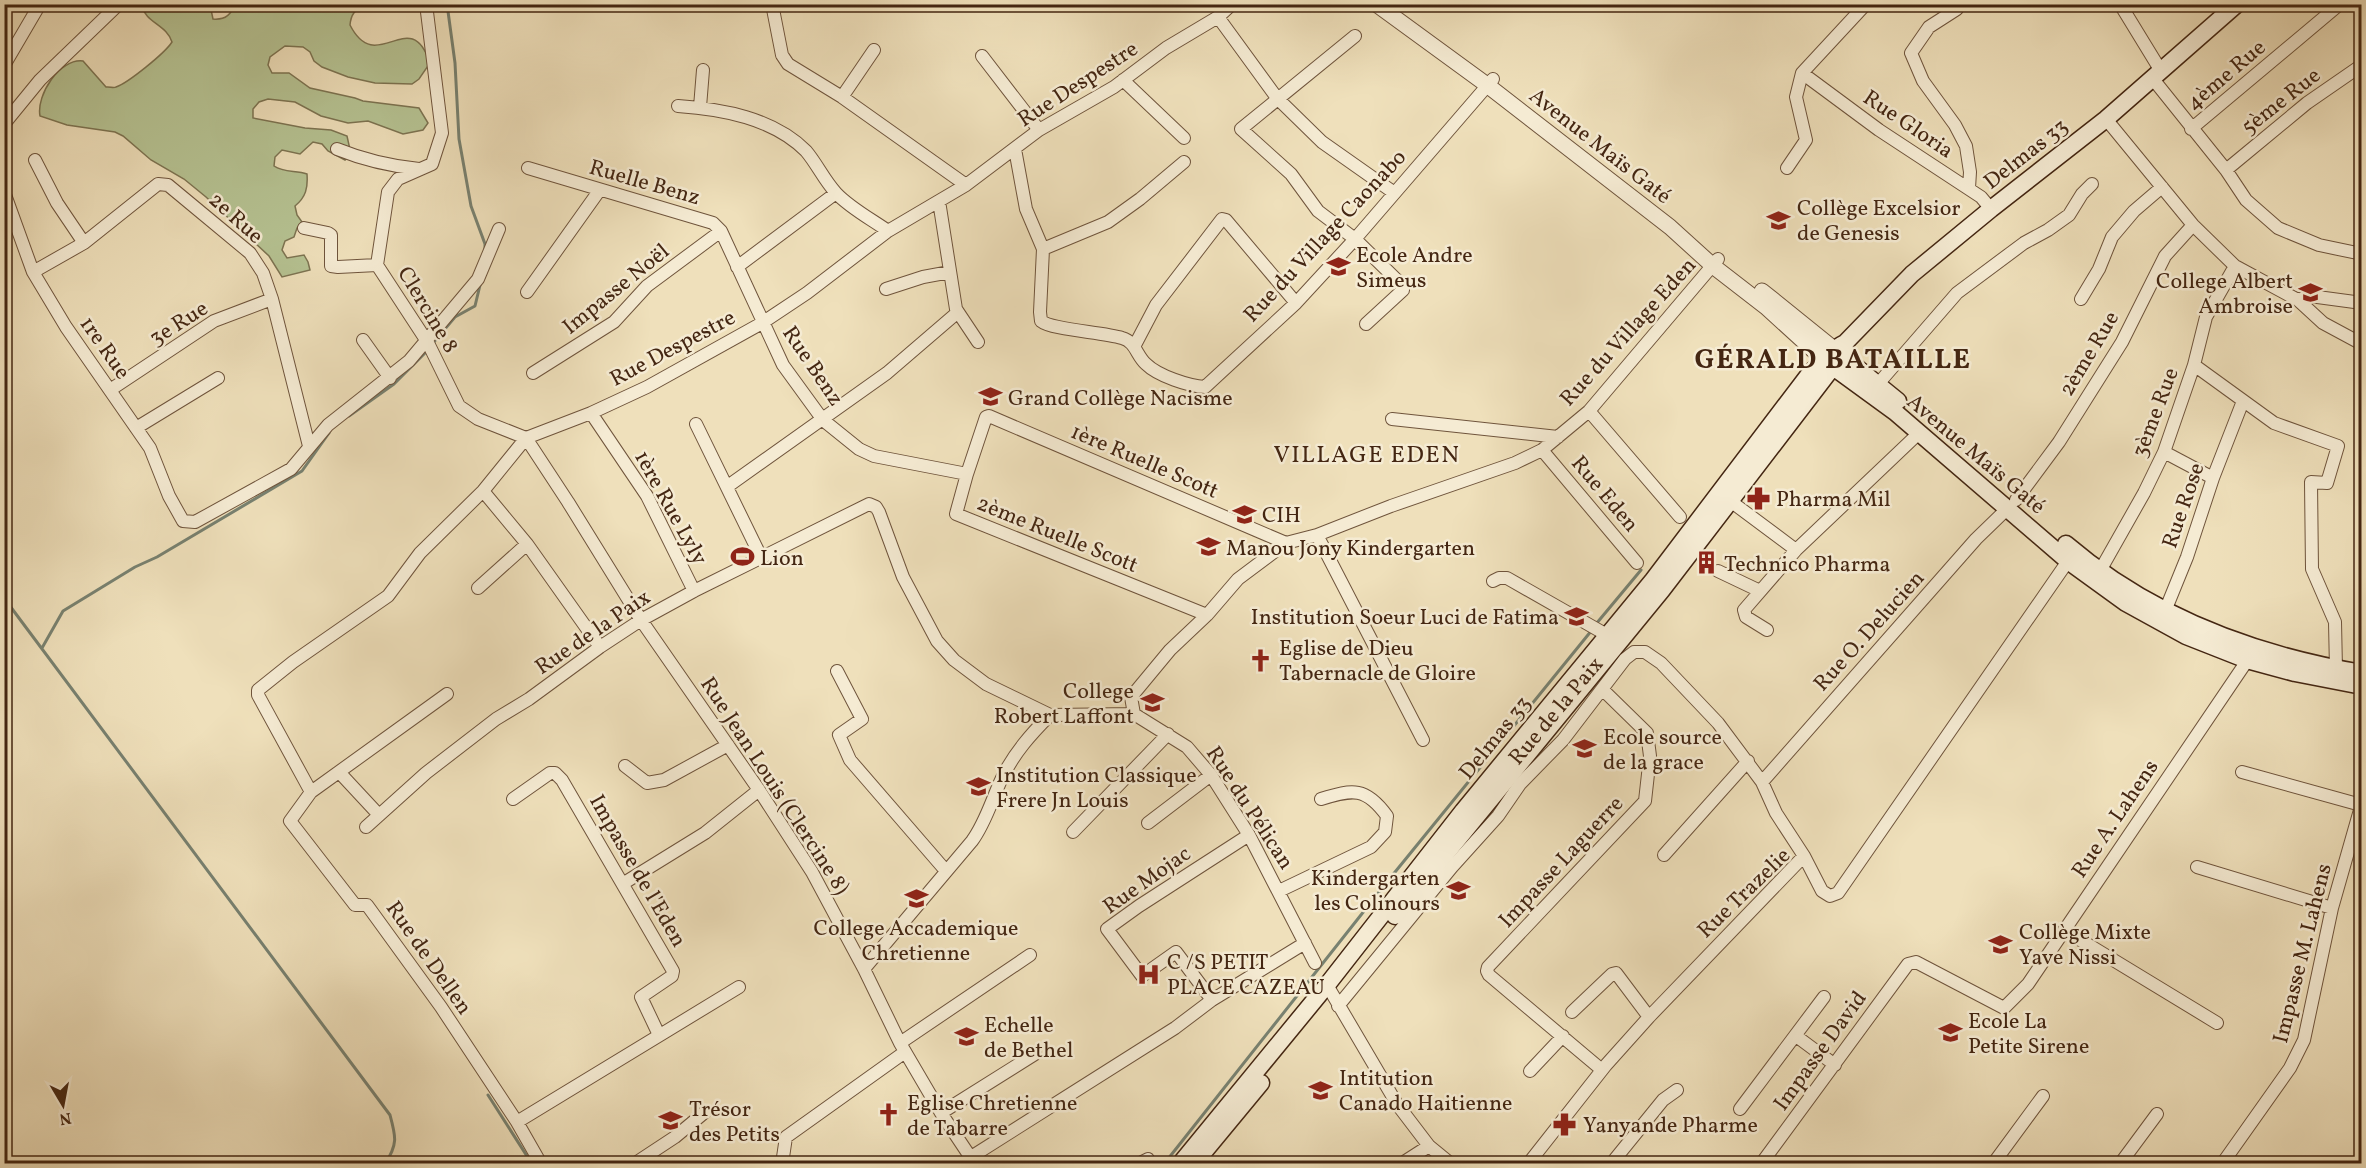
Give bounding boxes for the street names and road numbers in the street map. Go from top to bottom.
street label: 4ème Rue [2180,33,2273,119]
street label: Rue Despestre [1012,35,1145,136]
street label: 5ème Rue [2235,61,2328,143]
street label: Avenue Maïs Gaté [1522,82,1677,212]
street label: Rue Gloria [1856,83,1959,167]
street label: Delmas 33 [1978,112,2075,198]
street label: Rue du Village Caonabo [1237,143,1414,330]
street label: Ruelle Benz [585,153,703,214]
street label: 2e Rue [201,186,270,252]
street label: Impasse Noël [556,237,677,343]
street label: Rue du Village Eden [1553,251,1704,414]
street label: Clercine 8 [389,261,465,359]
street label: 3e Rue [144,294,215,354]
street label: Rue Despestre [605,303,741,395]
street label: 2ème Rue [2053,306,2128,403]
street label: 1re Rue [71,311,137,386]
street label: Rue Benz [774,320,850,413]
street label: 3ème Rue [2125,364,2188,462]
street label: Avenue Maïs Gaté [1899,387,2052,522]
street label: 1ère Ruelle Scott [1065,417,1223,508]
street label: 1ère Rue Lyly [626,445,714,571]
street label: Rue Eden [1563,450,1645,540]
street label: Rue Rose [2155,459,2213,553]
street label: 2ème Ruelle Scott [972,489,1143,582]
street label: Rue O. Delucien [1807,564,1933,699]
street label: Rue de la Paix [529,583,657,683]
street label: Rue de la Paix [1502,651,1612,773]
street label: Rue Jean Louis (Clercine 8) [692,671,856,901]
street label: Delmas 33 [1453,690,1539,787]
street label: Rue du Pélican [1197,741,1300,876]
street label: Rue A. Lahens [2065,754,2167,885]
street label: Impasse de l'Eden [581,789,693,953]
street label: Impasse Laguerre [1492,790,1631,936]
street label: Rue Mojac [1097,839,1198,923]
street label: Rue Trazelie [1691,841,1798,946]
street label: Impasse M. Lahens [2266,861,2341,1047]
street label: Rue de Dellen [377,895,479,1022]
street label: Impasse David [1767,985,1875,1118]

